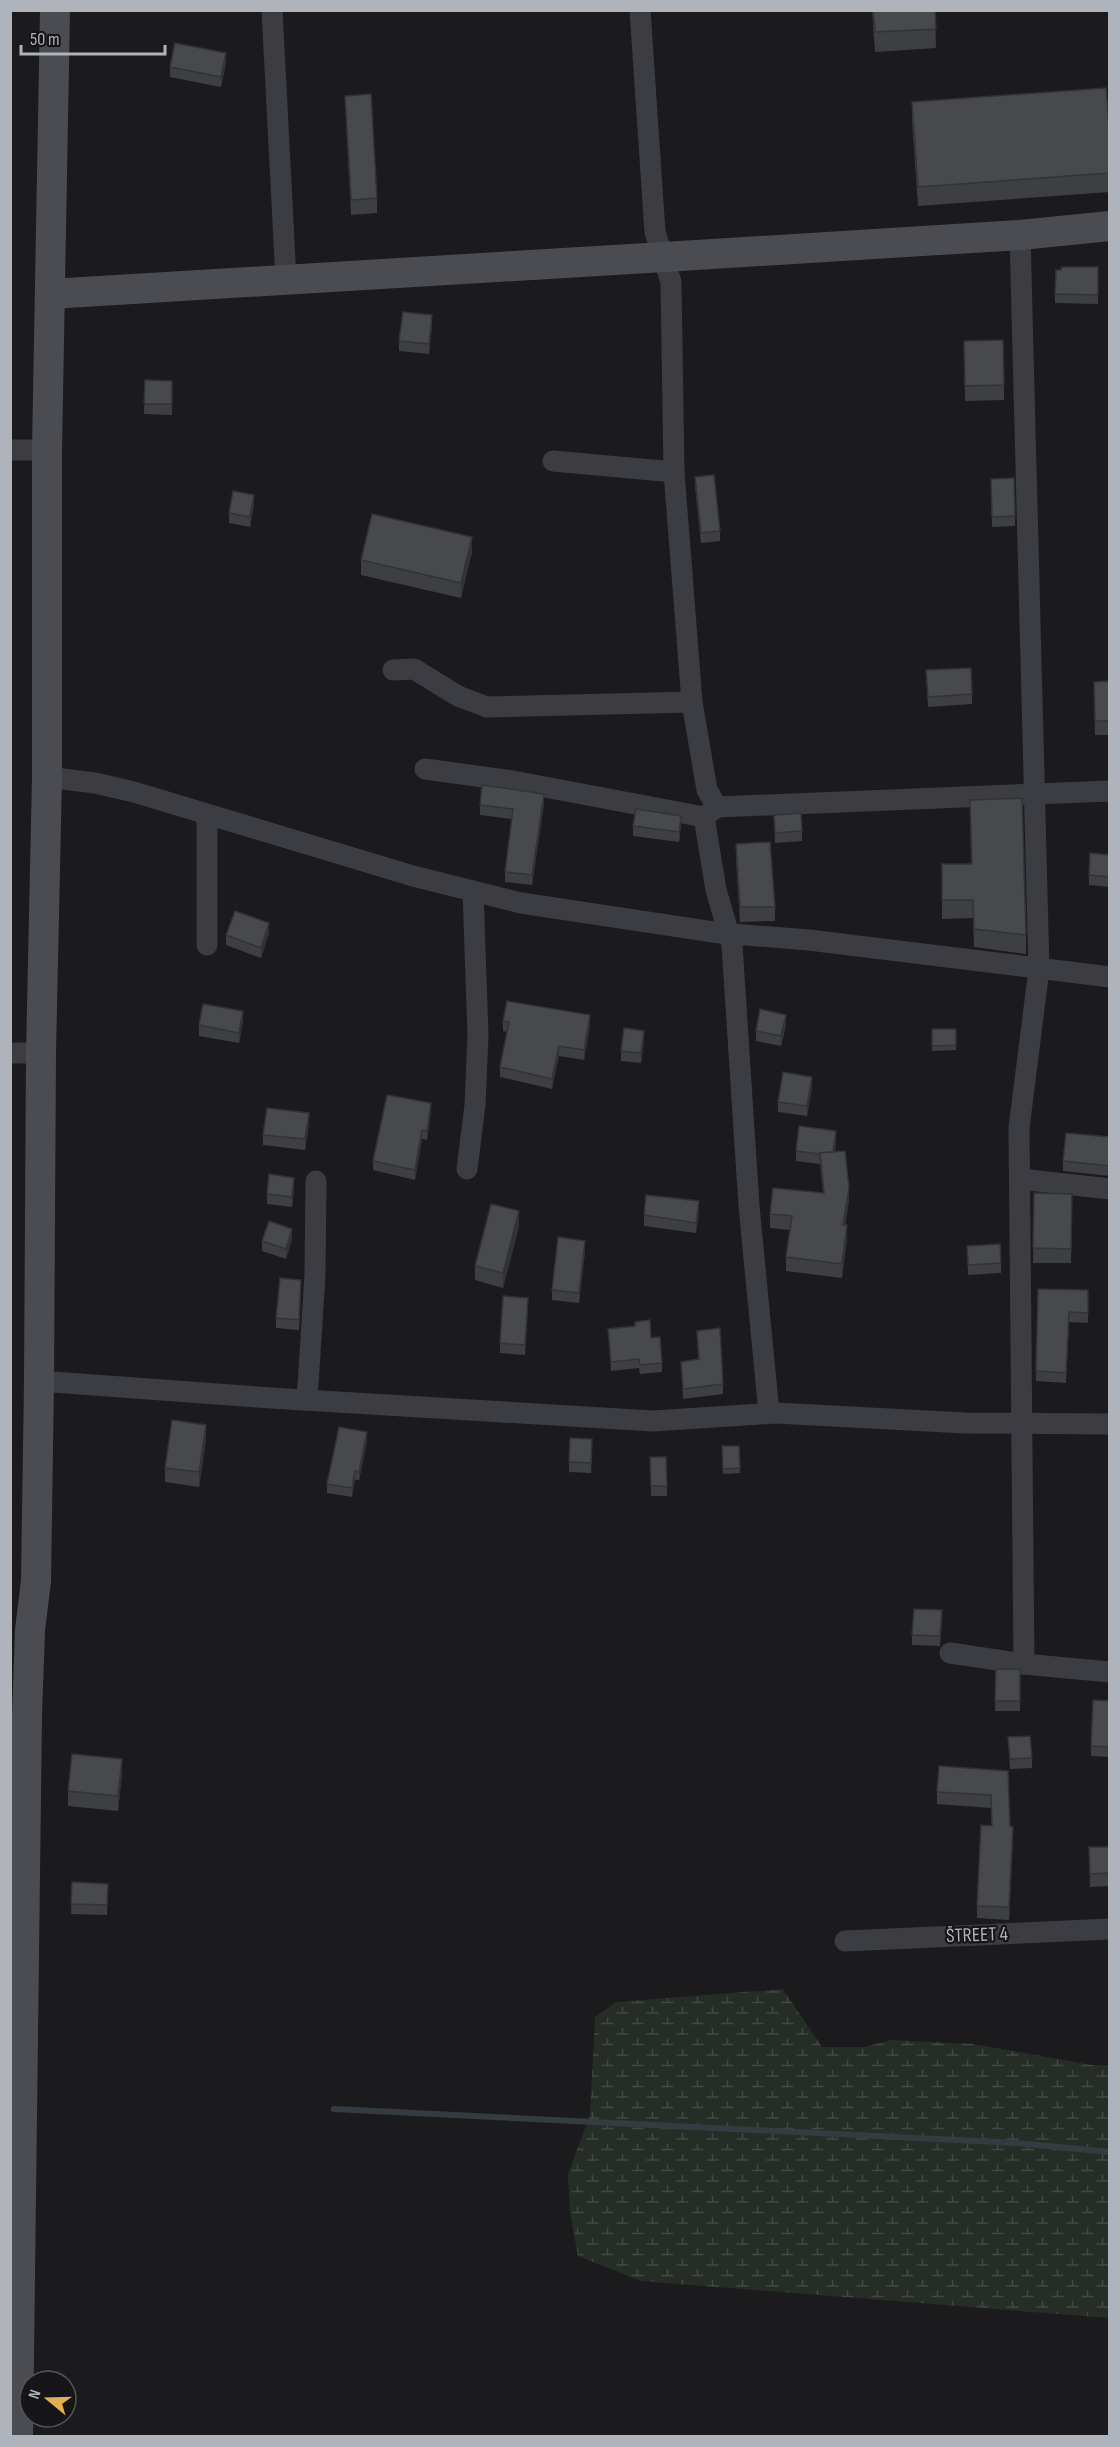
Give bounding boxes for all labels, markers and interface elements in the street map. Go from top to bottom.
scale bar [21,18,165,56]
text: 50 m [30,29,60,50]
street label: S̄TREET 4 [946,1922,1008,1948]
north arrow [18,2369,78,2429]
text: N [25,2387,46,2402]

